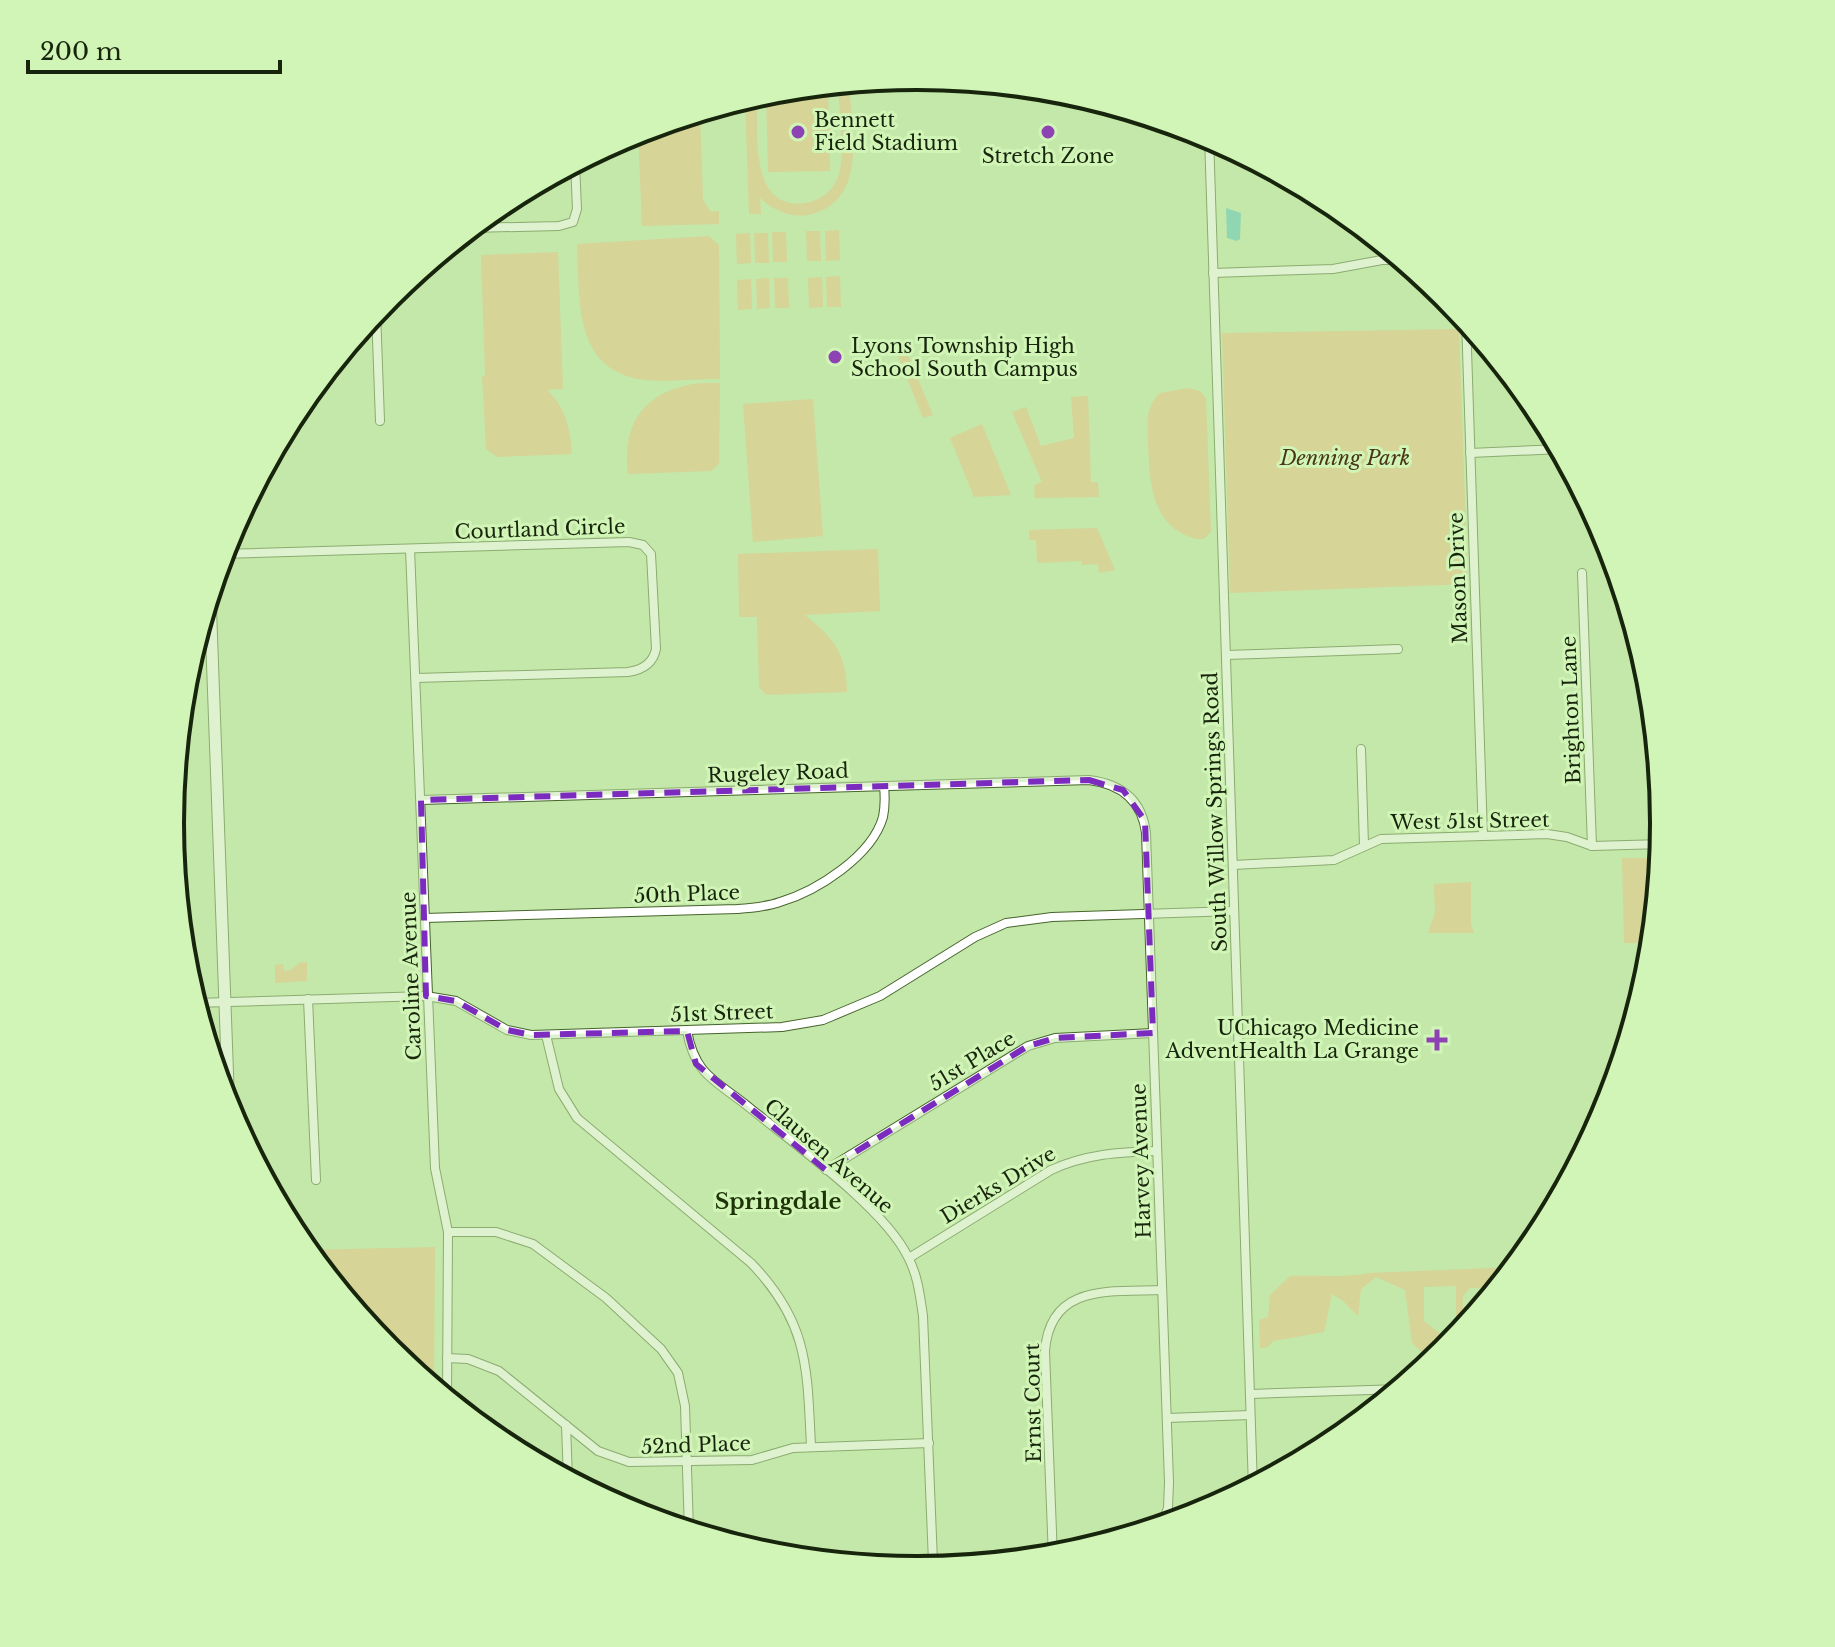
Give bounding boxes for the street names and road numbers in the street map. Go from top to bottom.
street label: Mason Drive [1444,512,1472,644]
street label: Courtland Circle [454,514,626,544]
street label: Brighton Lane [1556,635,1586,785]
street label: South Willow Springs Road [1198,672,1232,952]
street label: Rugeley Road [707,759,849,787]
street label: West 51st Street [1389,808,1550,834]
street label: 50th Place [634,880,740,908]
street label: Caroline Avenue [396,891,426,1061]
street label: 51st Street [670,999,774,1027]
street label: 51st Place [925,1026,1019,1096]
street label: Harvey Avenue [1126,1083,1156,1239]
street label: Clausen Avenue [760,1094,898,1218]
street label: Dierks Drive [936,1141,1060,1229]
street label: Ernst Court [1020,1342,1046,1463]
street label: 52nd Place [641,1431,751,1459]

